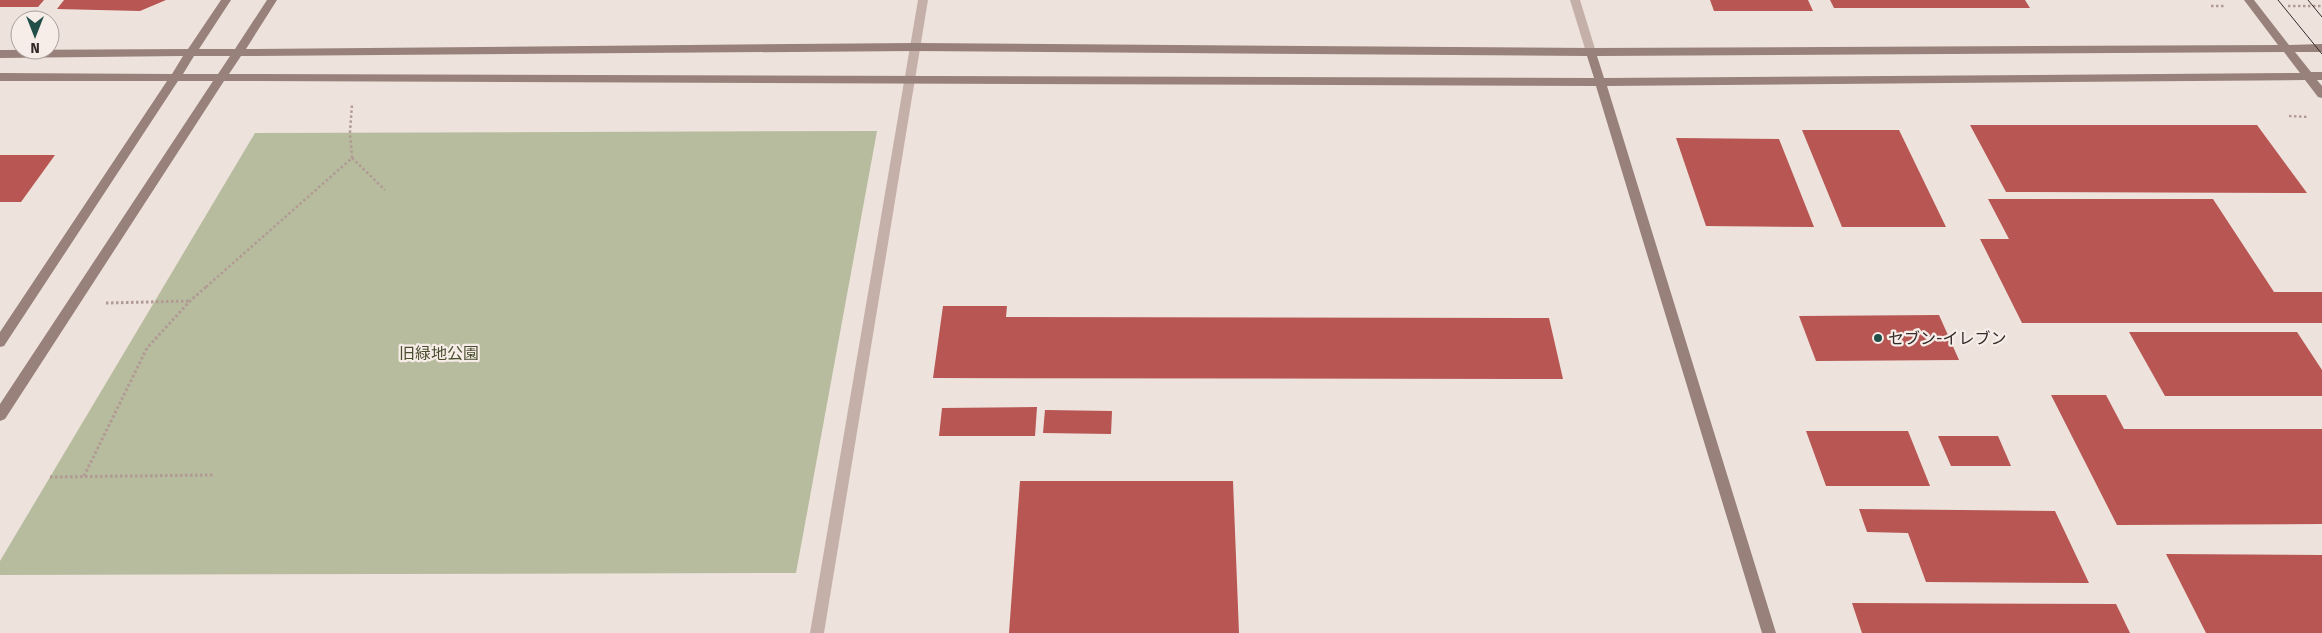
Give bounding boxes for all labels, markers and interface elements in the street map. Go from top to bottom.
north arrow [10,10,60,60]
text: N [30,39,40,56]
place label: セブン-イレブン [1888,329,2006,348]
marker: セブン-イレブン [1872,332,1884,344]
park label: 旧緑地公園 [399,344,479,363]

